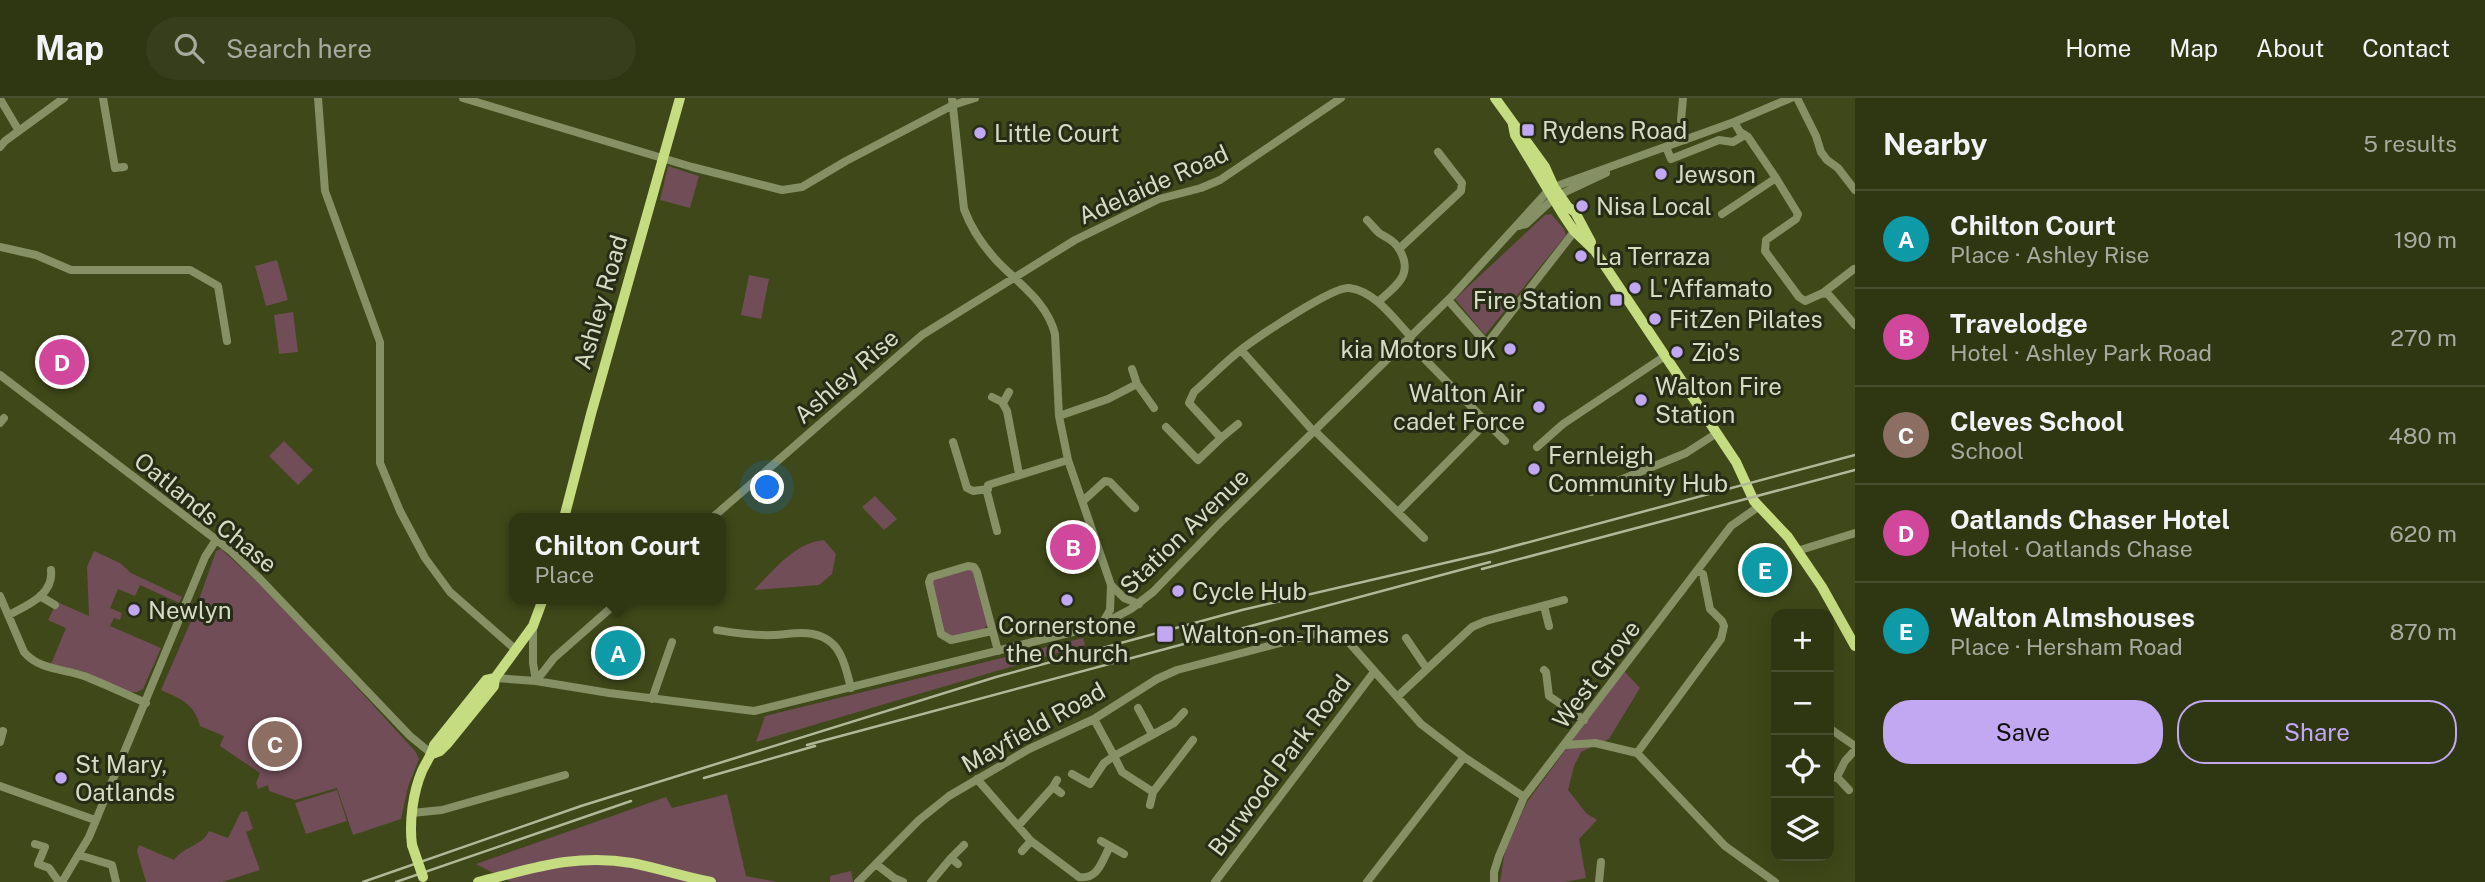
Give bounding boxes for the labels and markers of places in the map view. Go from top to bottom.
place label: Rydens Road [1542,116,1687,144]
place label: Little Court [994,119,1120,147]
marker: Rydens Road [1520,122,1536,138]
marker: Little Court [972,125,988,141]
place label: Jewson [1675,160,1756,188]
marker: Jewson [1653,166,1669,182]
place label: Nisa Local [1596,192,1712,220]
marker: Nisa Local [1574,198,1590,214]
place label: La Terraza [1595,242,1710,270]
marker: La Terraza [1573,248,1589,264]
place label: L'Affamato [1649,274,1772,302]
marker: L'Affamato [1627,280,1643,296]
place label: Fire Station [1473,286,1602,314]
marker: Fire Station [1608,292,1624,308]
place label: FitZen Pilates [1669,305,1823,333]
marker: FitZen Pilates [1647,311,1663,327]
place label: kia Motors UK [1340,335,1496,363]
pin: D [39,336,85,388]
place label: Zio's [1691,338,1740,366]
marker: kia Motors UK [1502,341,1518,357]
marker: Zio's [1669,344,1685,360]
place label: Walton Fire Station [1655,372,1782,428]
place label: Walton Air cadet Force [1393,379,1525,435]
marker: Walton Fire Station [1633,392,1649,408]
marker: Walton Air cadet Force [1531,399,1547,415]
place label: Fernleigh Community Hub [1548,441,1728,497]
marker: Fernleigh Community Hub [1526,461,1542,477]
pin: B [1050,521,1096,573]
pin: E [1742,544,1788,596]
place label: Cycle Hub [1192,577,1307,605]
marker: Cycle Hub [1170,583,1186,599]
marker: Cornerstone the Church [1059,592,1075,608]
place label: Newlyn [148,596,232,624]
marker: Newlyn [126,602,142,618]
place label: Cornerstone the Church [998,611,1136,667]
place label: Walton-on-Thames [1181,620,1389,648]
marker: Walton-on-Thames [1155,624,1175,644]
pin: A [595,627,641,679]
pin: C [252,718,298,770]
place label: St Mary, Oatlands [75,750,175,806]
marker: St Mary, Oatlands [53,770,69,786]

